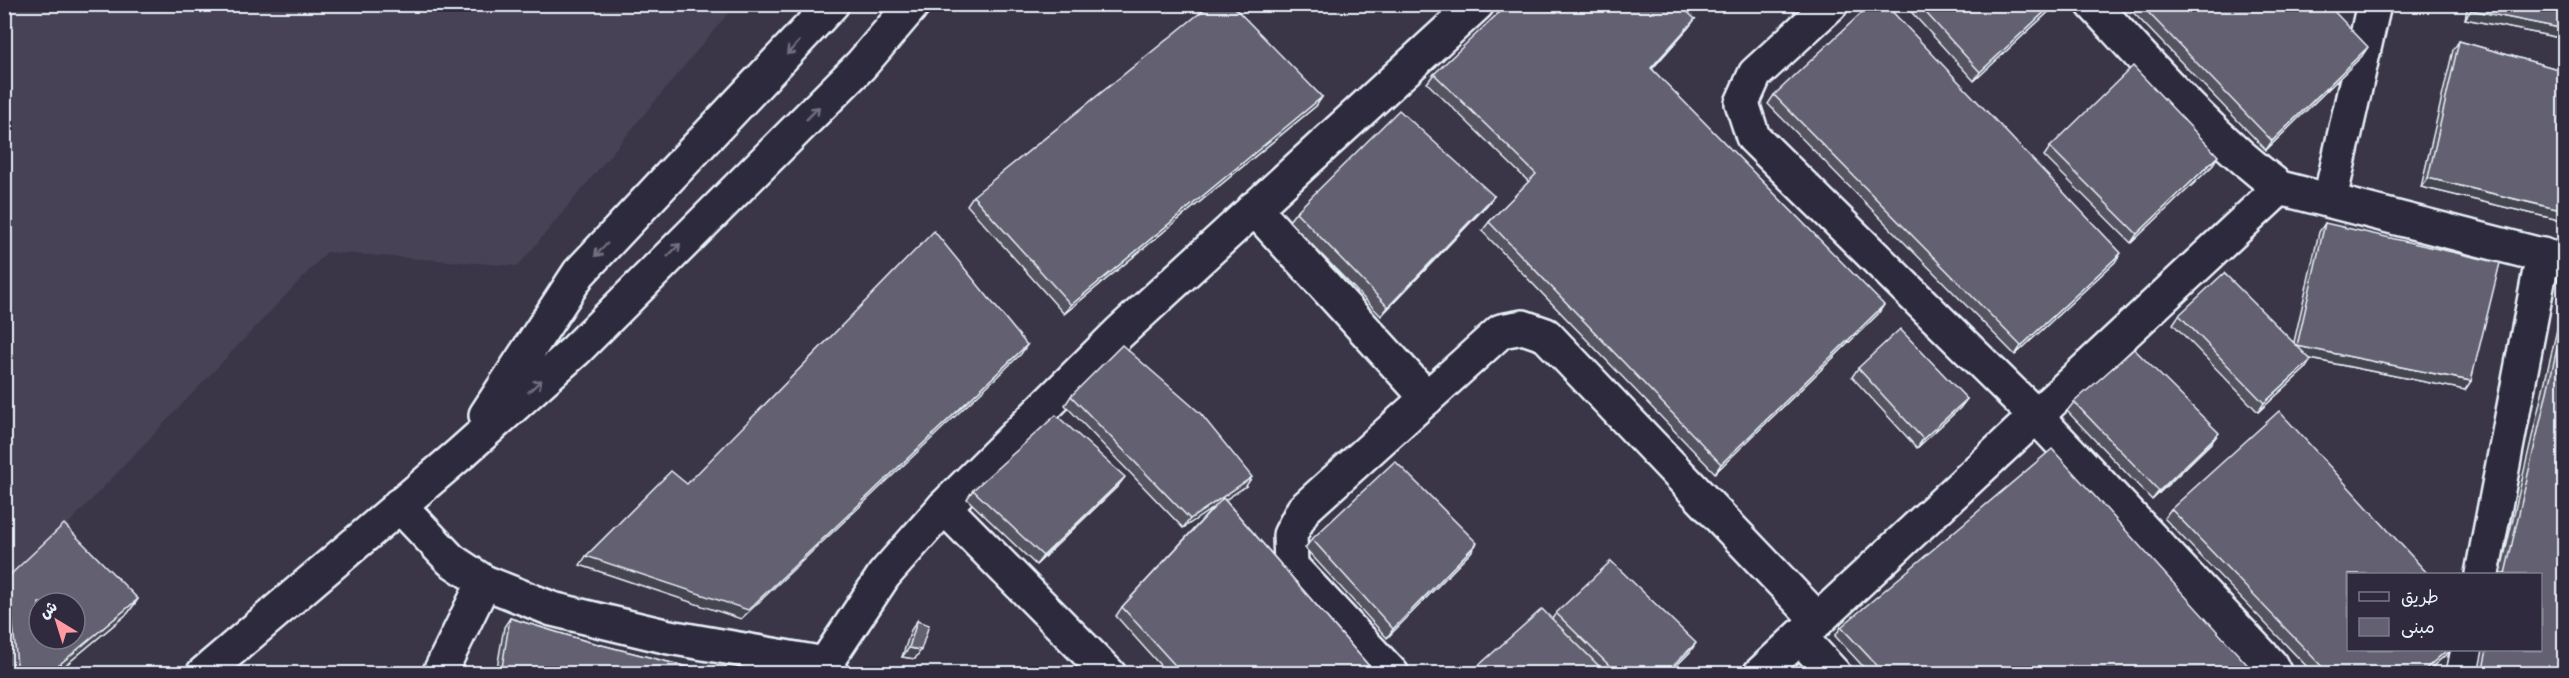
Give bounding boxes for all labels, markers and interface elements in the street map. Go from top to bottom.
one-way arrow [786,40,800,55]
one-way arrow [805,105,820,120]
one-way arrow [593,243,608,258]
one-way arrow [667,243,682,258]
one-way arrow [527,379,542,393]
legend [2347,573,2542,651]
text: طريق [2401,585,2439,609]
north arrow [27,591,87,651]
text: ش [35,596,61,623]
text: مبنى [2401,615,2435,639]

